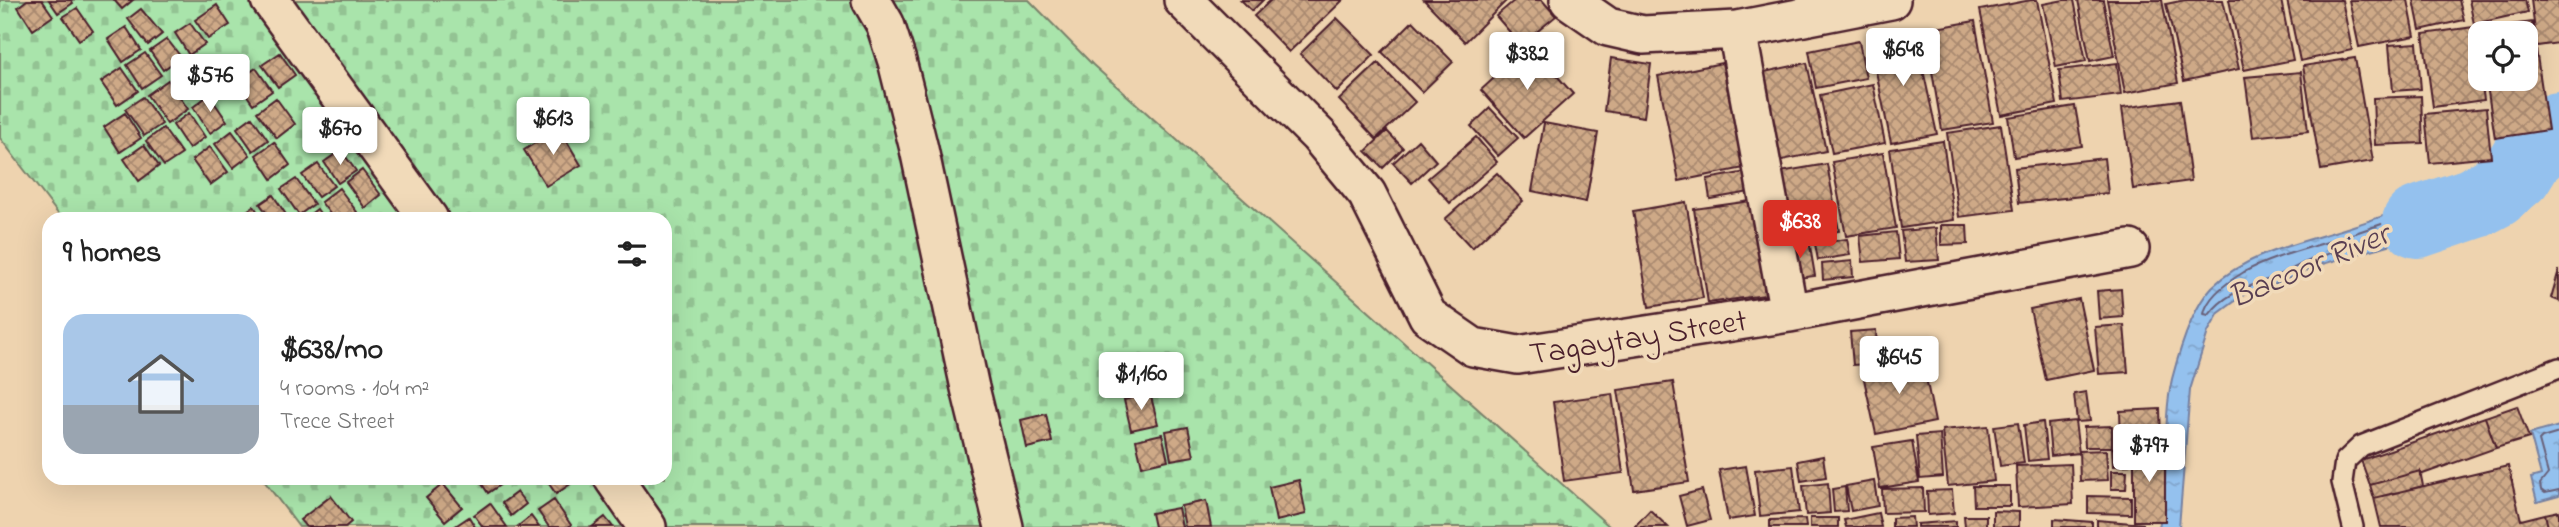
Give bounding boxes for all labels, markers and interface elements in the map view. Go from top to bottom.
map controls [2468,21,2538,91]
button: locate [2468,21,2538,91]
pin: $648 [1862,28,1944,88]
pin: $382 [1486,32,1568,92]
text: $648 [1882,34,1924,67]
text: $382 [1505,38,1549,71]
pin: $576 [169,54,251,114]
text: $576 [187,60,233,93]
pin: $613 [512,97,594,157]
text: $613 [533,103,573,136]
pin: $670 [299,108,381,167]
text: $670 [318,113,362,146]
pin: $638 [1759,201,1841,260]
text: $638 [1779,206,1821,239]
water label: Bacoor River [2222,211,2401,323]
text: 9 homes [63,232,161,276]
icon: filters [613,235,651,273]
street label: Tagaytay Street [1526,299,1751,380]
text: $638/mo [280,329,383,373]
pin: $645 [1858,336,1940,396]
icon: home [119,342,203,426]
text: $645 [1876,342,1922,375]
pin: $1,160 [1084,352,1198,412]
text: $1,160 [1115,358,1167,391]
text: 4 rooms · 104 m² [280,373,429,406]
text: Trece Street [280,406,395,439]
pin: $797 [2108,424,2190,484]
text: $797 [2129,430,2169,463]

